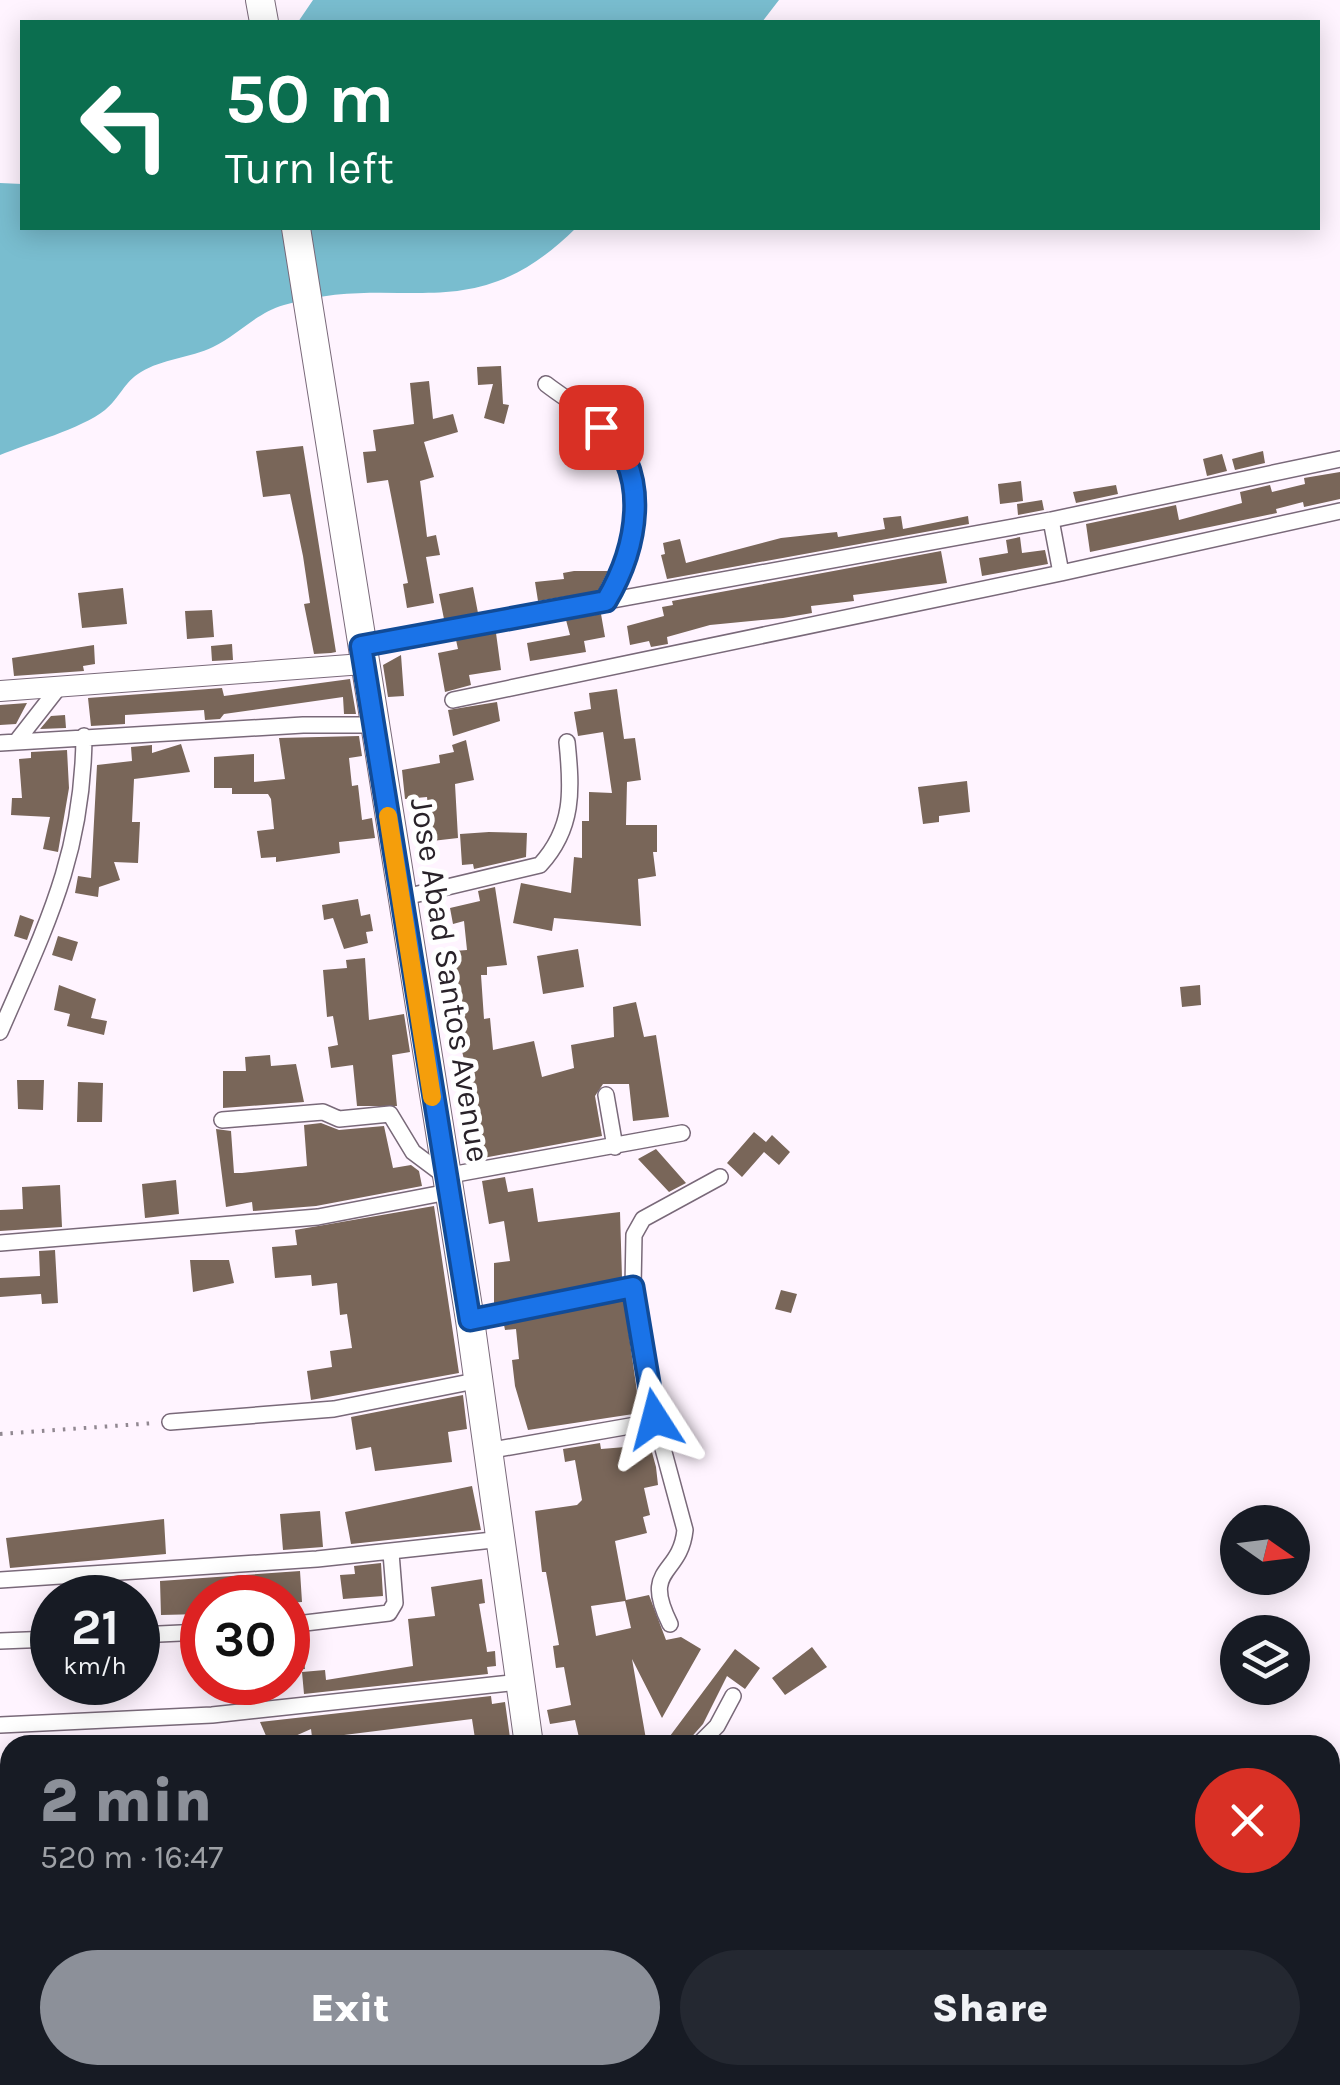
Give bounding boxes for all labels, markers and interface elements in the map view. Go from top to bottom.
text: 50 m [225,58,394,140]
icon: left [60,60,190,190]
text: Turn left [225,142,394,194]
pin [559,385,644,470]
icon: arrive [574,400,629,455]
street label: Jose Abad Santos Avenue [403,795,497,1165]
position arrow [603,1367,707,1471]
north arrow [1220,1505,1310,1595]
map controls [1220,1505,1310,1705]
speed limit sign: 30 [180,1575,310,1705]
text: 21 [71,1598,119,1657]
button: layers [1220,1615,1310,1705]
text: km/h [63,1651,127,1680]
text: 2 min [40,1766,212,1836]
button: close [1195,1768,1300,1873]
text: 520 m · 16:47 [40,1839,223,1876]
button: Exit [40,1950,660,2065]
button: Share [680,1950,1300,2065]

